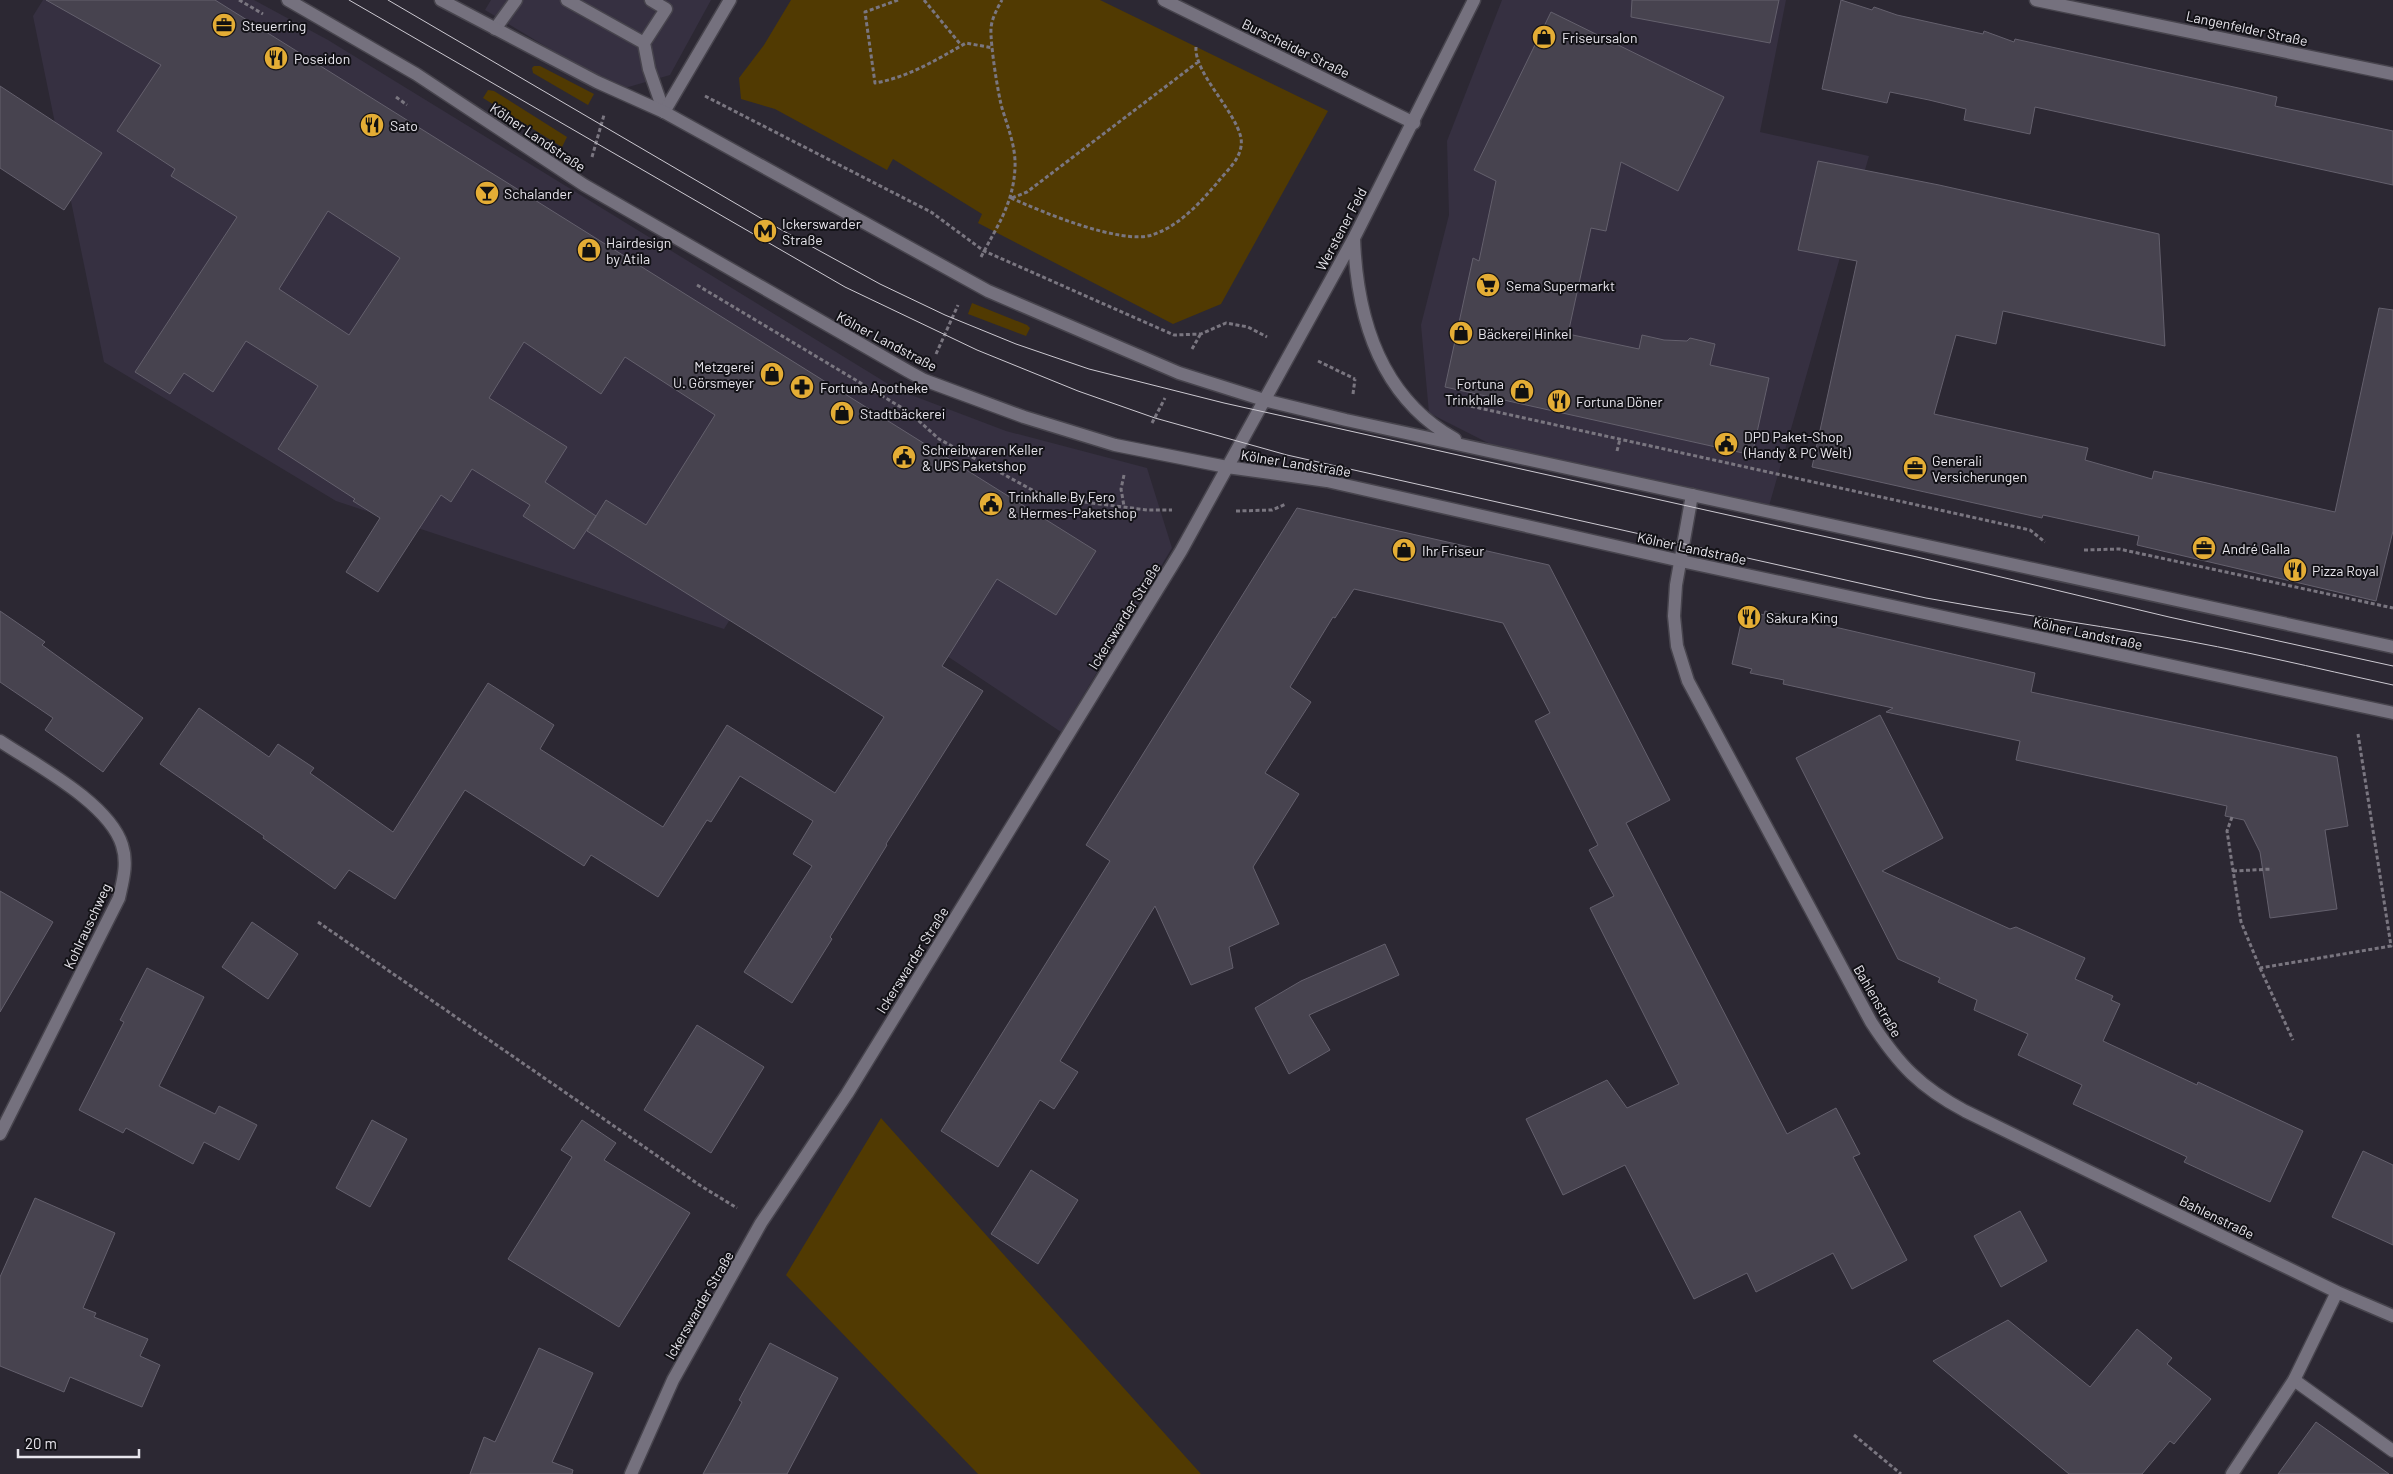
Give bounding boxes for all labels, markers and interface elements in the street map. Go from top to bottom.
street label: Langenfelder Straße [2185,7,2309,49]
office icon: Steuerring [211,12,237,38]
street label: Burscheider Straße [1240,15,1352,81]
place label: Steuerring [242,17,306,34]
shop icon: Friseursalon [1531,24,1557,50]
place label: Friseursalon [1562,29,1638,46]
restaurant icon: Poseidon [263,45,289,71]
place label: Poseidon [294,50,350,67]
street label: Kölner Landstraße [487,99,589,175]
restaurant icon: Sato [359,112,385,138]
place label: Sato [390,117,418,134]
bar icon: Schalander [474,180,500,206]
place label: Schalander [504,185,572,202]
street label: Werstener Feld [1312,185,1370,273]
place label: Ickerswarder Straße [782,215,861,248]
metro station icon: Ickerswarder Straße [752,218,778,244]
place label: Hairdesign by Atila [606,234,671,267]
shop icon: Hairdesign by Atila [576,237,602,263]
supermarket icon: Sema Supermarkt [1475,272,1501,298]
place label: Sema Supermarkt [1506,277,1615,294]
street label: Kölner Landstraße [834,307,940,375]
shop icon: Bäckerei Hinkel [1448,320,1474,346]
place label: Bäckerei Hinkel [1478,325,1572,342]
place label: Metzgerei U. Görsmeyer [673,358,754,391]
shop icon: Metzgerei U. Görsmeyer [759,361,785,387]
pharmacy icon: Fortuna Apotheke [789,374,815,400]
place label: Fortuna Trinkhalle [1445,375,1504,408]
shop icon: Fortuna Trinkhalle [1509,378,1535,404]
place label: Fortuna Apotheke [820,379,928,396]
restaurant icon: Fortuna Döner [1546,388,1572,414]
place label: Fortuna Döner [1576,393,1663,410]
shop icon: Stadtbäckerei [829,400,855,426]
place label: Stadtbäckerei [860,405,945,422]
place label: DPD Paket-Shop (Handy & PC Welt) [1743,428,1851,461]
public building icon: DPD Paket-Shop (Handy & PC Welt) [1713,431,1739,457]
place label: Schreibwaren Keller & UPS Paketshop [922,441,1043,474]
public building icon: Schreibwaren Keller & UPS Paketshop [891,444,917,470]
street label: Kölner Landstraße [1240,446,1352,480]
place label: Generali Versicherungen [1932,452,2027,485]
office icon: Generali Versicherungen [1902,455,1928,481]
place label: Trinkhalle By Fero & Hermes-Paketshop [1008,488,1137,521]
public building icon: Trinkhalle By Fero & Hermes-Paketshop [978,491,1004,517]
street label: Kölner Landstraße [1636,528,1748,568]
office icon: André Galla [2191,535,2217,561]
shop icon: Ihr Friseur [1391,537,1417,563]
place label: André Galla [2222,540,2290,557]
place label: Ihr Friseur [1422,542,1484,559]
restaurant icon: Pizza Royal [2282,557,2308,583]
street label: Ickerswarder Straße [1084,560,1164,672]
place label: Pizza Royal [2312,562,2379,579]
restaurant icon: Sakura King [1736,604,1762,630]
place label: Sakura King [1766,609,1838,626]
street label: Kölner Landstraße [2032,613,2144,653]
street label: Kohlrauschweg [60,880,114,972]
street label: Ickerswarder Straße [872,904,952,1016]
street label: Bahlenstraße [1850,962,1906,1040]
street label: Bahlenstraße [2177,1192,2257,1242]
street label: Ickerswarder Straße [661,1248,737,1362]
scale bar [18,1426,139,1458]
text: 20 m [25,1434,57,1452]

